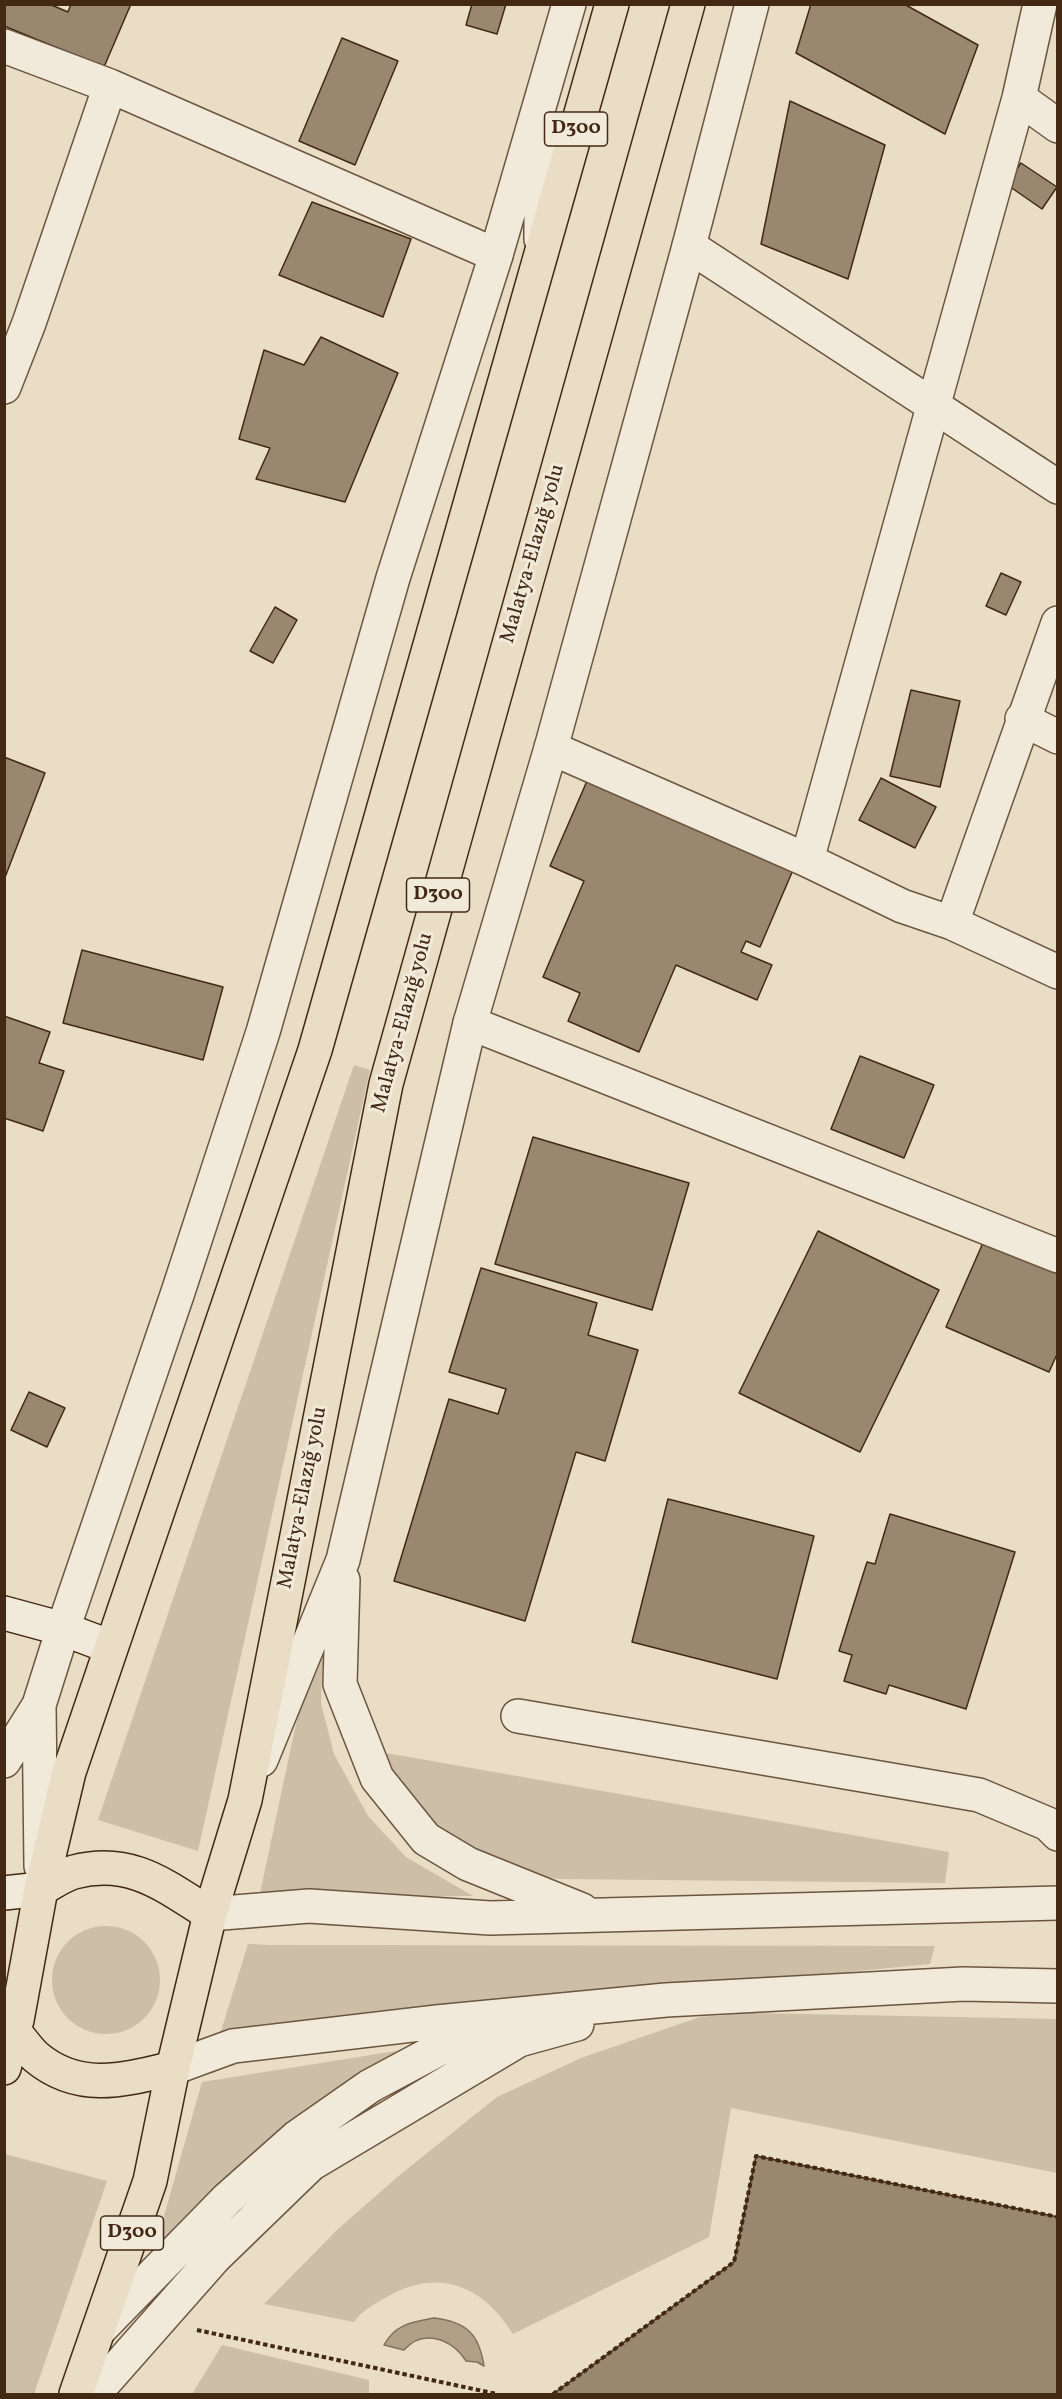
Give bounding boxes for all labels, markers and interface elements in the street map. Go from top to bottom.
road number: D300 [544,112,608,146]
street label: Malatya-Elazığ yolu [496,462,572,646]
road number: D300 [406,878,470,912]
street label: Malatya-Elazığ yolu [368,930,440,1116]
street label: Malatya-Elazığ yolu [274,1405,334,1591]
road number: D300 [100,2216,164,2250]

